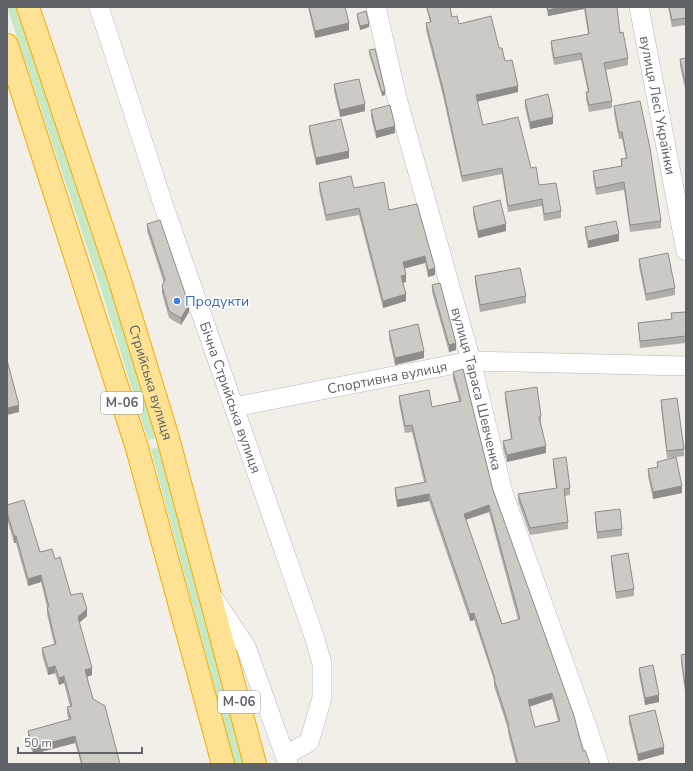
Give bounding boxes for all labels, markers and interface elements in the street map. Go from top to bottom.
street label: вулиця Лесі Українки [635,34,681,176]
place label: Продукти [185,292,249,311]
marker: Продукти [172,296,182,306]
street label: вулиця Тараса Шевченка [447,305,507,472]
street label: Бічна Стрийська вулиця [195,319,266,476]
street label: Стрийська вулиця [124,322,178,442]
street label: Спортивна вулиця [325,356,449,398]
road number: М-06 [101,392,143,414]
road number: М-06 [218,691,260,713]
scale bar [18,729,142,755]
text: 50 m [24,735,52,751]

